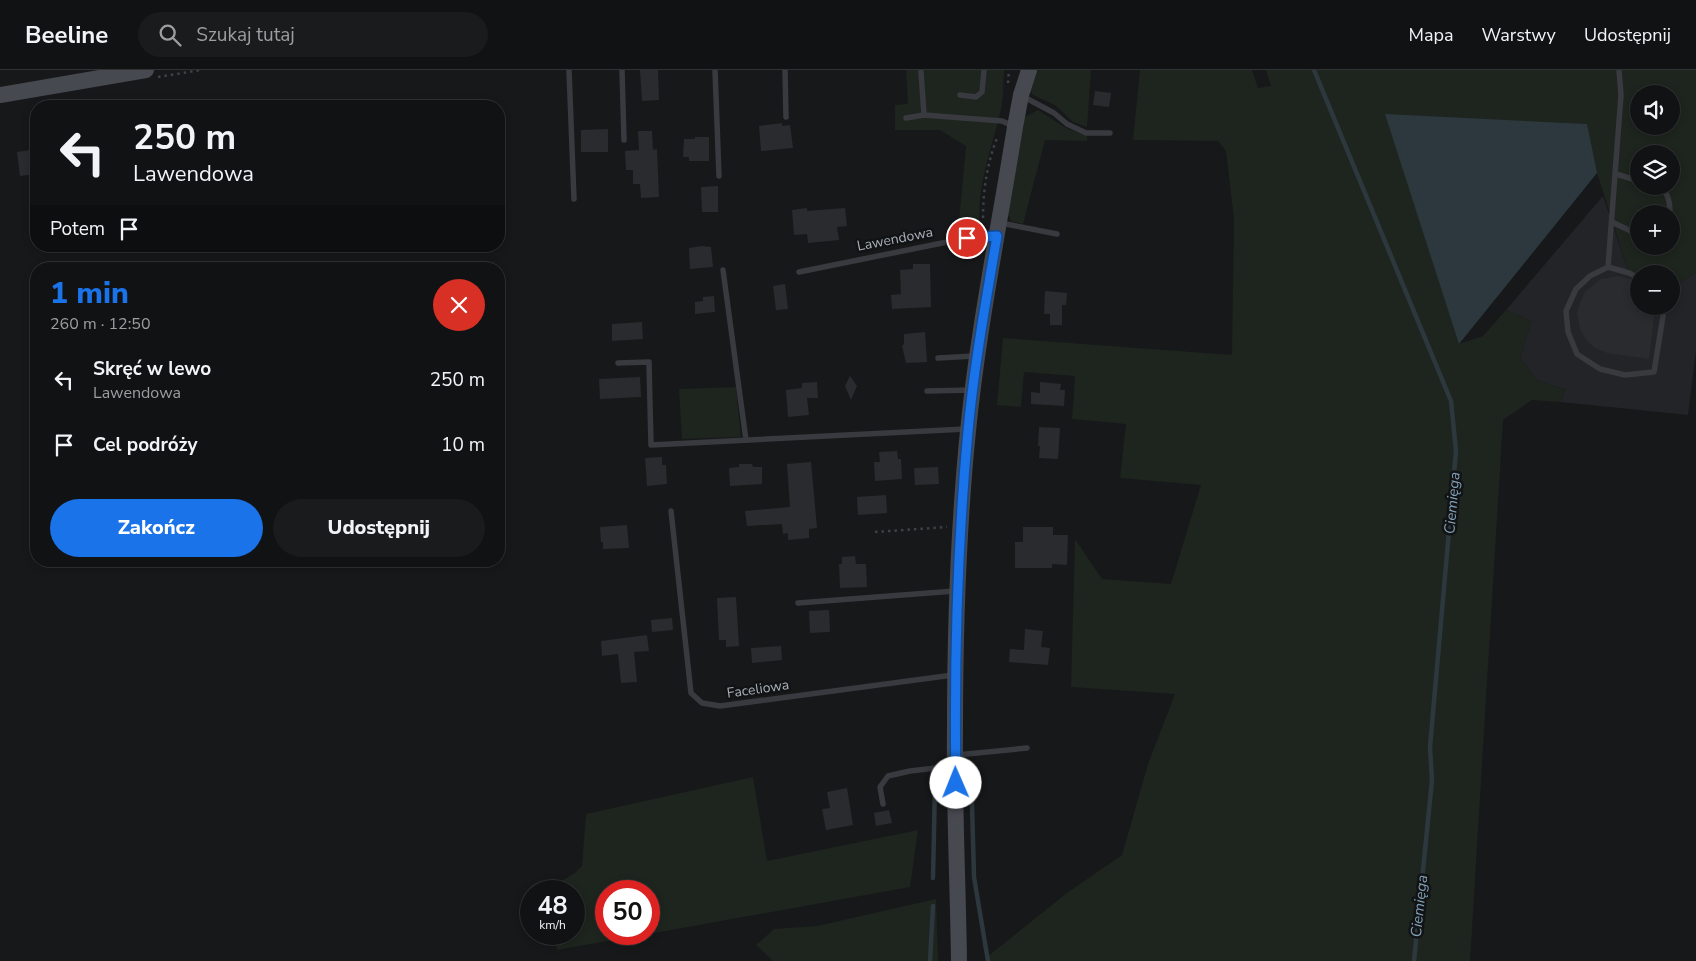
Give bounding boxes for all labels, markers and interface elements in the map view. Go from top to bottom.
search box [138,12,488,57]
text: Beeline [25,19,108,51]
icon: search [156,21,184,49]
text: Szukaj tutaj [196,22,295,48]
text: Mapa [1409,23,1453,47]
text: Warstwy [1481,23,1556,47]
text: Udostępnij [1584,23,1671,47]
map controls [1630,85,1680,315]
button: sound [1630,85,1680,135]
text: 250 m [133,114,236,161]
icon: left [50,120,115,185]
button: layers [1630,145,1680,195]
text: Lawendowa [133,159,254,189]
button: + [1630,205,1680,255]
icon: arrive [115,215,143,243]
text: Potem [50,216,105,242]
pin [946,217,988,259]
street label: Lawendowa [855,222,935,256]
icon: arrive [953,224,981,252]
button: − [1630,265,1680,315]
text: 1 min [50,273,129,314]
button: close [433,279,485,331]
text: 260 m · 12:50 [50,313,151,335]
text: Skręć w lewo [93,356,211,382]
icon: left [50,366,78,394]
text: 250 m [430,367,485,393]
text: Lawendowa [93,382,181,404]
icon: arrive [50,431,78,459]
text: Cel podróży [93,432,197,458]
text: 10 m [441,432,485,458]
water label: Ciemięga [1439,471,1465,535]
button: Zakończ [50,499,263,557]
button: Udostępnij [273,499,485,557]
street label: Faceliowa [726,675,790,703]
position arrow [929,756,981,808]
water label: Ciemięga [1406,874,1432,938]
speed limit sign: 50 [595,880,660,945]
text: 48 [537,889,568,923]
text: km/h [539,917,566,933]

